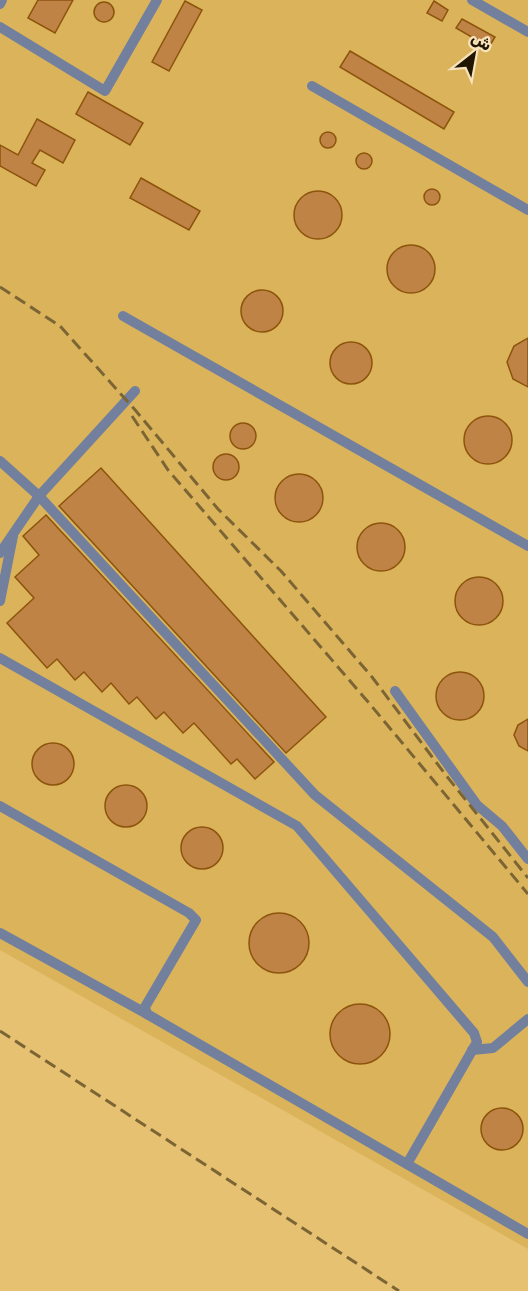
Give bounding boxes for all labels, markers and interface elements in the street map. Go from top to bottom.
north arrow [444,24,504,84]
text: ش [468,28,495,55]

